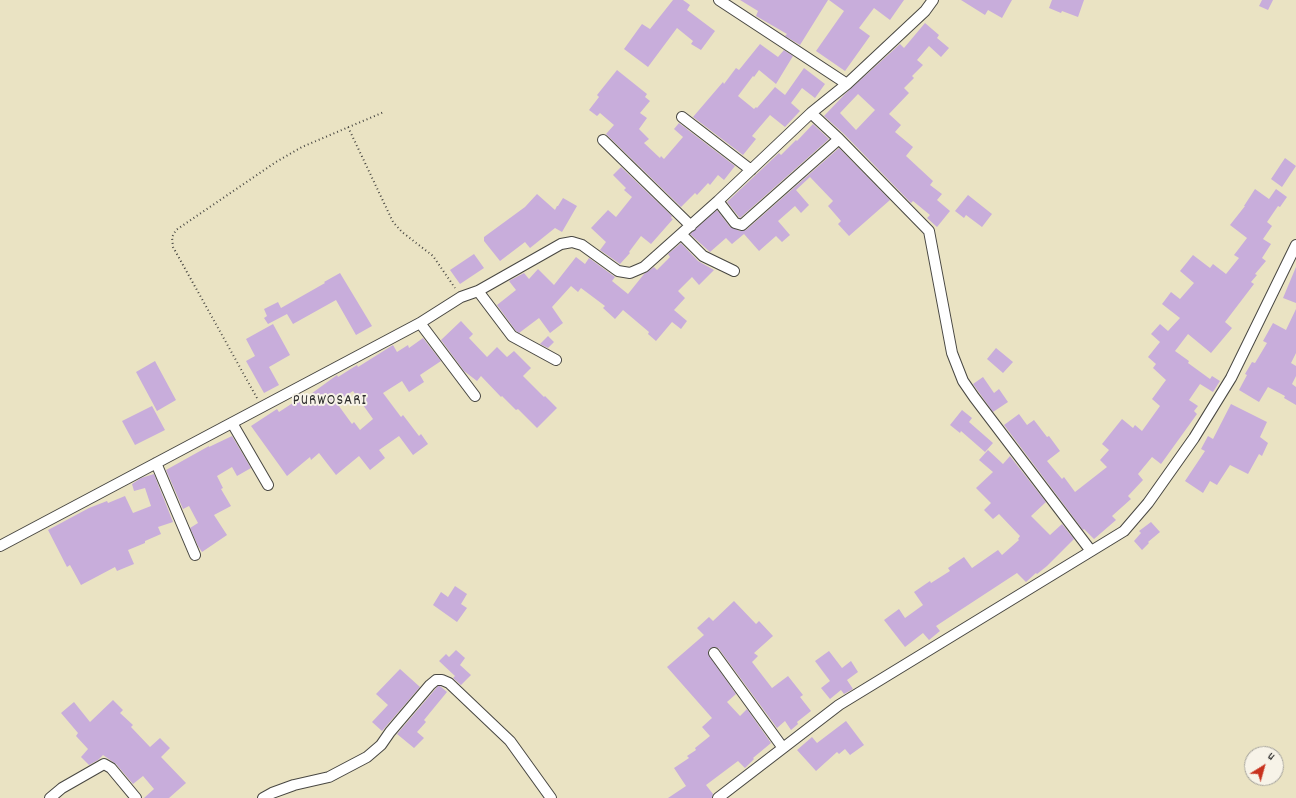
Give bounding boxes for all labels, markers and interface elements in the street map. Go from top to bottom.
district label: PURWOSARI [293,393,367,411]
north arrow [1244,746,1284,786]
text: U [1264,749,1278,765]

